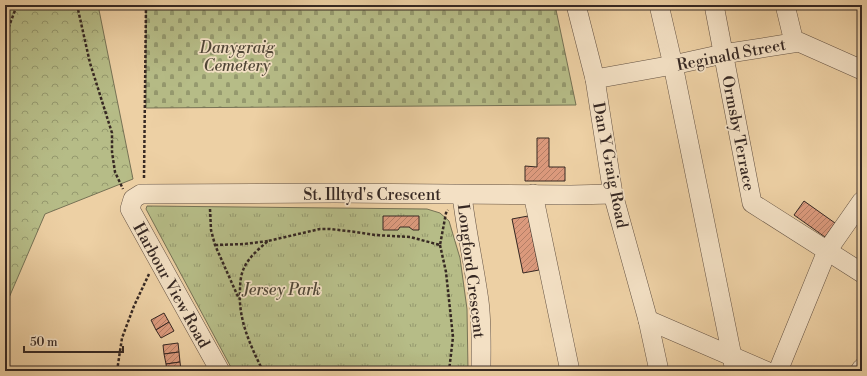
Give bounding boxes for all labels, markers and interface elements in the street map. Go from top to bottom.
street label: Reginald Street [675,35,788,75]
park label: Danygraig Cemetery [198,38,275,76]
street label: Ormsby Terrace [717,74,759,193]
street label: Dan Y Graig Road [588,101,632,230]
street label: St. Illtyd's Crescent [303,185,441,205]
street label: Longford Crescent [453,203,489,340]
street label: Harbour View Road [128,219,214,352]
park label: Jersey Park [241,280,321,300]
scale bar [24,328,123,354]
text: 50 m [30,335,58,350]

